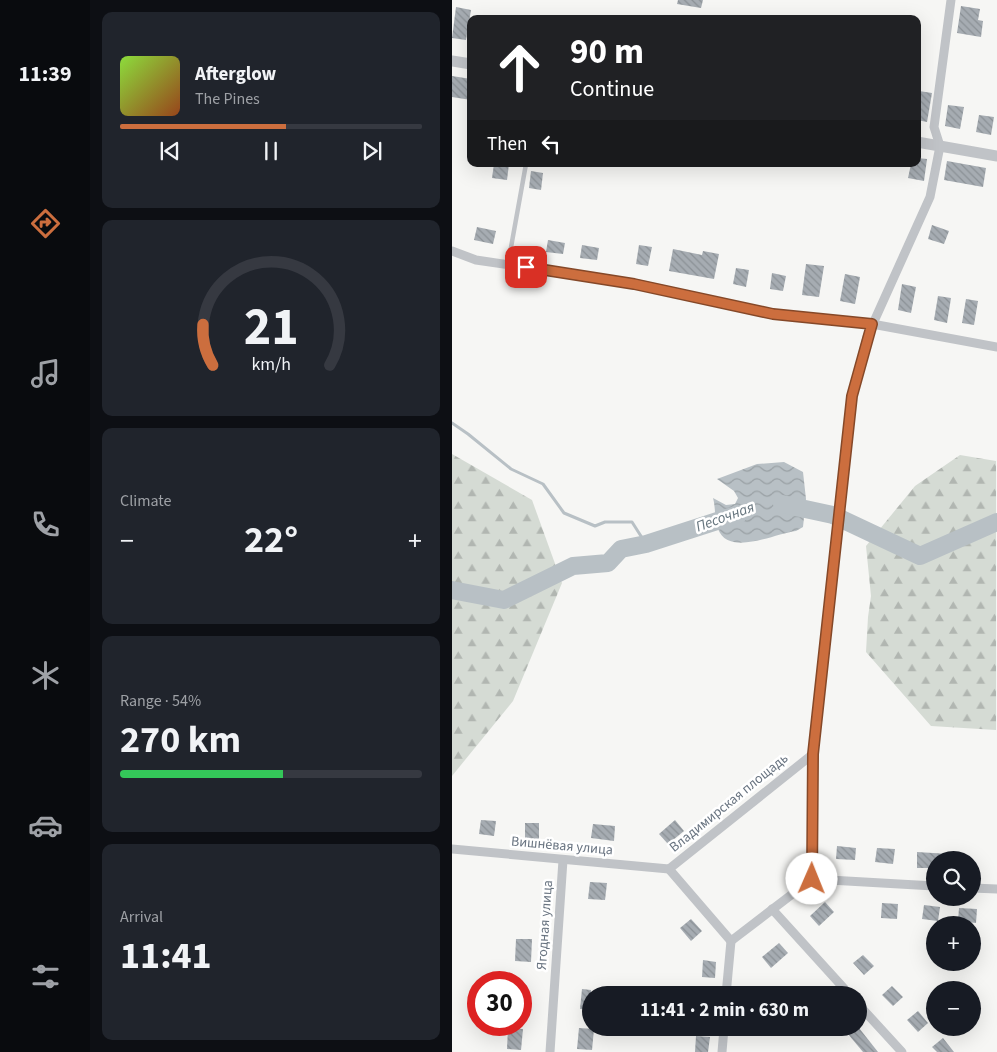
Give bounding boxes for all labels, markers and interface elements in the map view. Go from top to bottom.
text: 90 m [570,27,644,77]
icon: ahead [487,35,552,100]
text: 11:39 [18,58,72,90]
text: Afterglow [195,61,276,88]
text: Continue [570,73,654,105]
text: The Pines [195,88,260,110]
icon: left [537,130,565,158]
text: Then [487,131,527,158]
icon: previous [156,137,184,165]
icon: pause [257,137,285,165]
icon: next [358,137,386,165]
icon: directions [28,206,63,241]
pin [505,246,547,288]
icon: arrive [512,253,540,281]
text: 21 [244,291,298,365]
text: km/h [251,352,291,377]
icon: music [28,356,63,391]
text: Climate [120,490,171,512]
water label: Песочная [693,497,757,537]
icon: phone [28,507,63,542]
text: 22° [244,513,298,567]
text: − [120,521,134,561]
text: + [408,521,422,561]
icon: climate [28,658,63,693]
text: Range · 54% [120,690,201,712]
text: 270 km [120,713,241,767]
street label: Владимирская площадь [665,749,793,857]
icon: car [28,808,63,843]
street label: Вишнёвая улица [510,832,614,860]
map controls [926,851,981,1036]
button: search [926,851,981,906]
position arrow [785,852,837,904]
street label: Ягодная улица [532,879,558,971]
text: Arrival [120,906,163,928]
button: + [926,916,981,971]
text: 11:41 [120,929,212,983]
icon: filters [28,959,63,994]
speed limit sign: 30 [467,971,532,1036]
button: − [926,981,981,1036]
text: 11:41 · 2 min · 630 m [640,997,809,1024]

